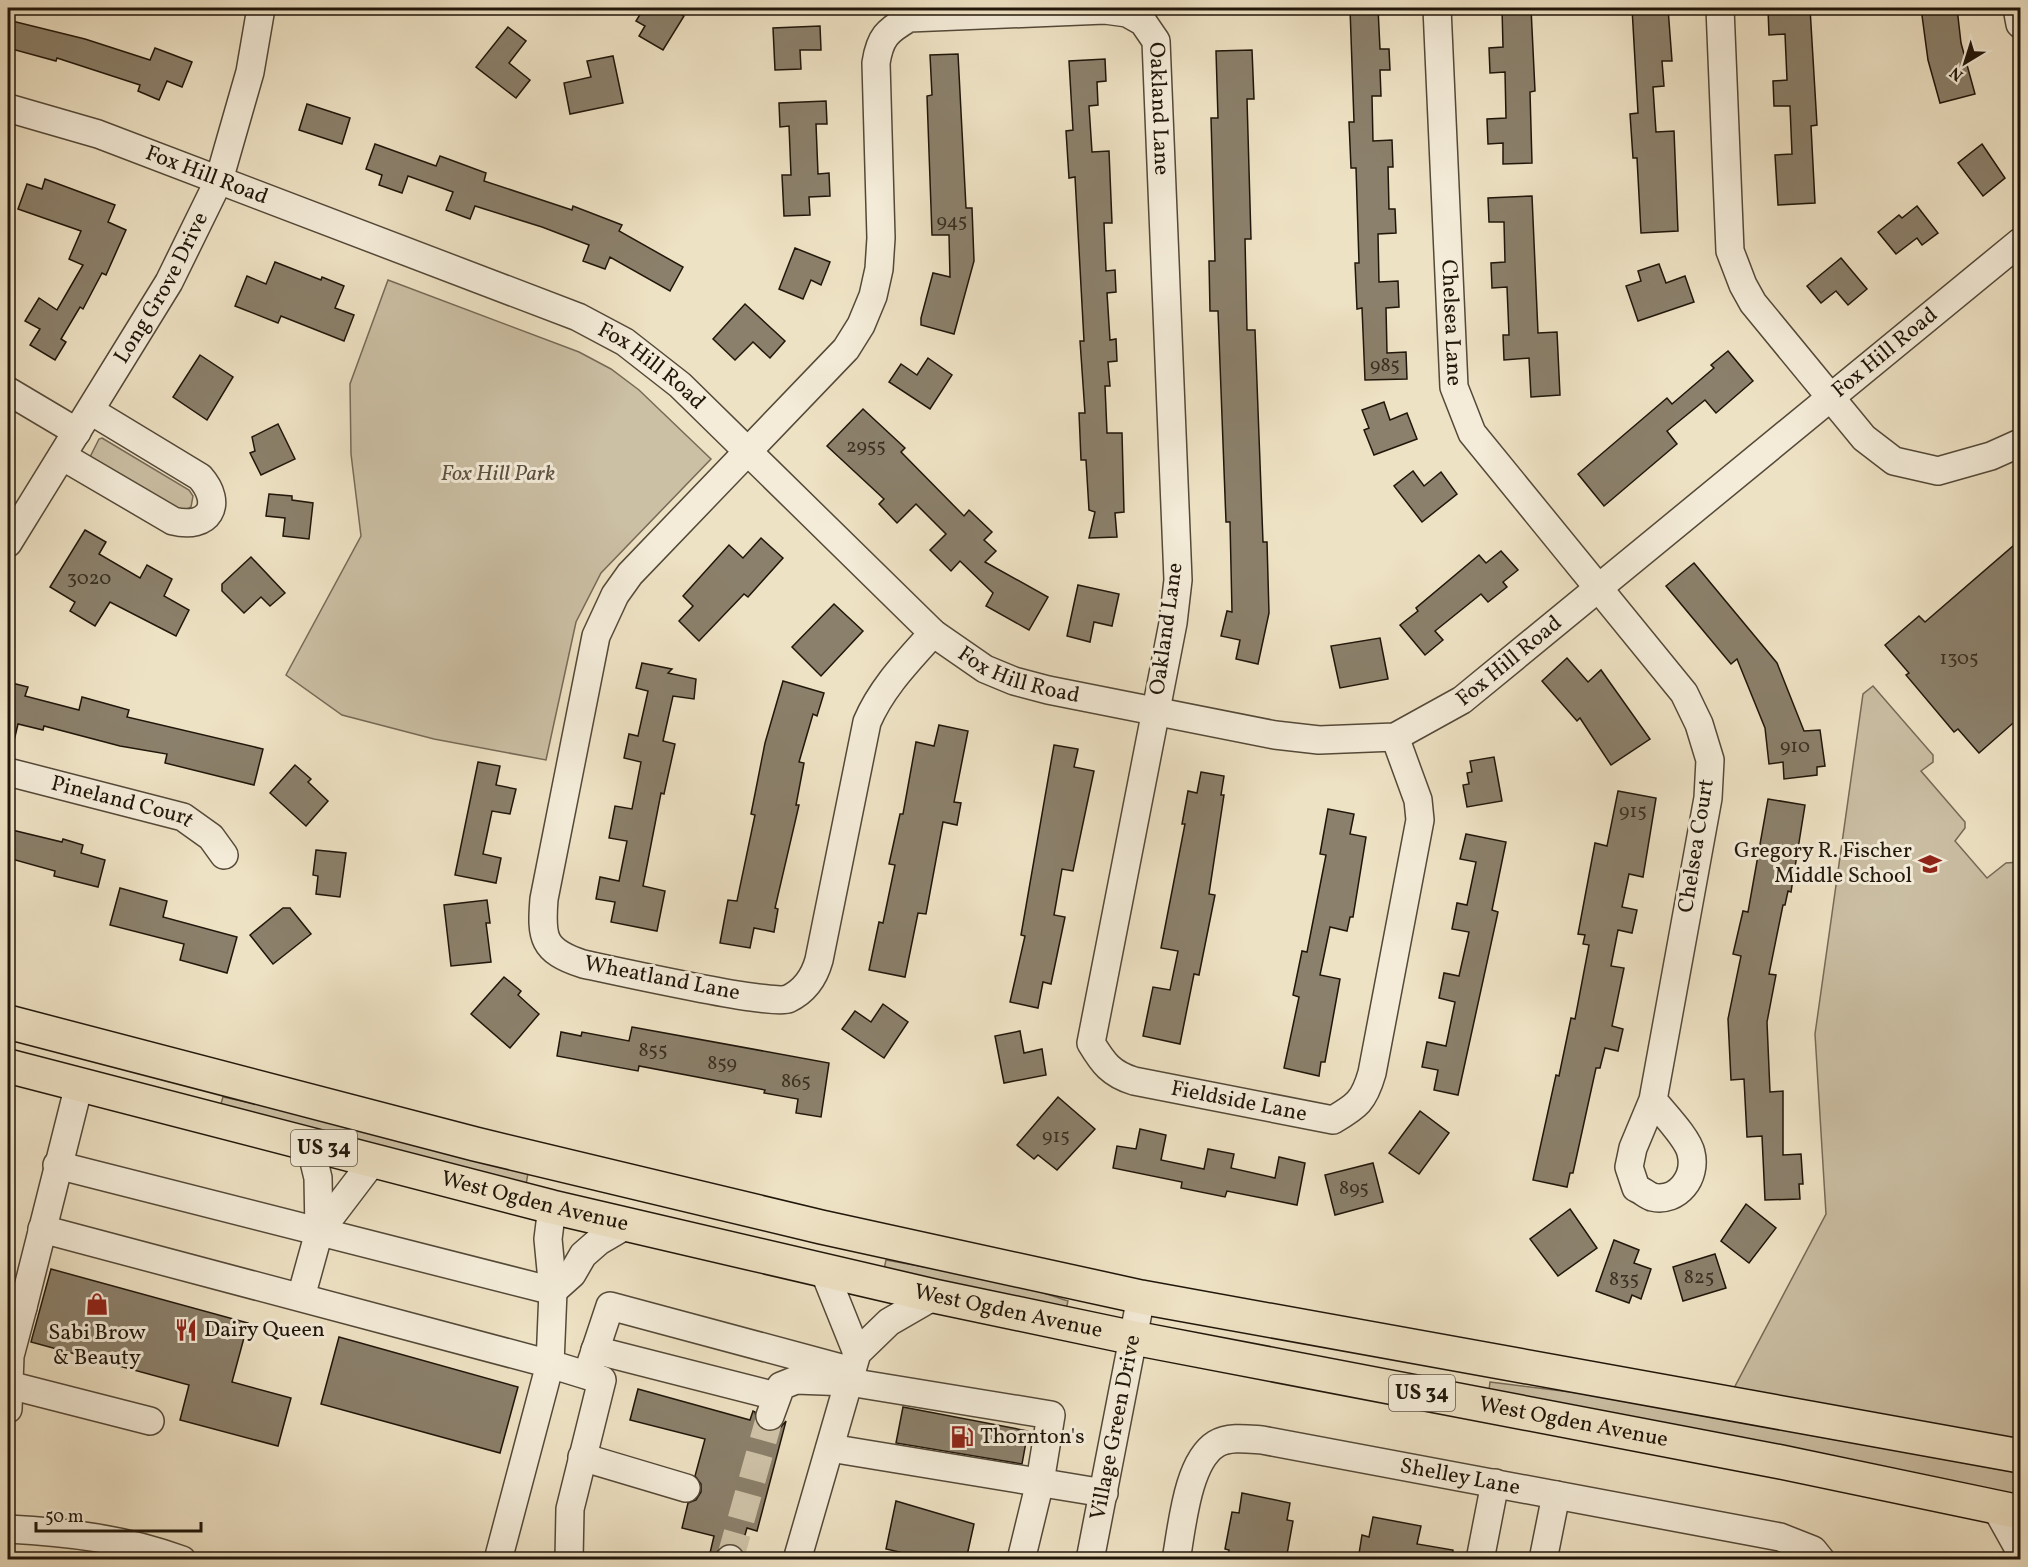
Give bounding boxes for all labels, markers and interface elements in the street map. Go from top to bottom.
north arrow [1935,33,1995,93]
street label: Oakland Lane [1141,41,1177,176]
text: N [1945,61,1968,85]
street label: Fox Hill Road [141,138,272,213]
street label: Long Grove Drive [107,207,216,370]
house number: 945 [937,208,967,236]
street label: Chelsea Lane [1433,259,1469,387]
street label: Fox Hill Road [1825,300,1945,406]
street label: Fox Hill Road [592,315,712,417]
house number: 985 [1370,352,1400,380]
house number: 2955 [846,433,886,461]
park label: Fox Hill Park [441,459,555,490]
street label: Oakland Lane [1142,561,1192,697]
house number: 3020 [67,565,111,593]
street label: Fox Hill Road [1450,608,1569,714]
street label: Fox Hill Road [951,639,1082,711]
house number: 1305 [1939,645,1979,673]
house number: 910 [1780,733,1810,761]
street label: Pineland Court [48,768,201,836]
street label: Chelsea Court [1671,777,1723,915]
house number: 915 [1619,798,1647,826]
place label: Gregory R. Fischer Middle School [1734,836,1912,892]
school or university icon: Gregory R. Fischer Middle School [1917,851,1943,877]
street label: Wheatland Lane [581,949,743,1009]
house number: 855 [638,1037,668,1065]
house number: 859 [707,1050,737,1078]
house number: 865 [781,1068,811,1096]
street label: Fieldside Lane [1168,1073,1310,1130]
house number: 915 [1042,1123,1070,1151]
road number: US 34 [291,1130,357,1166]
street label: West Ogden Avenue [438,1163,632,1240]
house number: 895 [1339,1175,1369,1203]
house number: 825 [1684,1264,1714,1292]
house number: 835 [1609,1266,1639,1294]
street label: West Ogden Avenue [911,1276,1105,1346]
shop icon: Sabi Brow & Beauty [84,1291,110,1317]
place label: Dairy Queen [204,1315,325,1346]
restaurant icon: Dairy Queen [173,1317,199,1343]
place label: Sabi Brow & Beauty [48,1318,146,1374]
street label: Village Green Drive [1083,1332,1149,1523]
road number: US 34 [1389,1375,1455,1411]
street label: West Ogden Avenue [1476,1389,1671,1456]
place label: Thornton's [980,1422,1085,1453]
fuel station icon: Thornton's [949,1424,975,1450]
street label: Shelley Lane [1397,1451,1523,1504]
scale bar [36,1495,201,1533]
text: 50 m [45,1505,84,1530]

